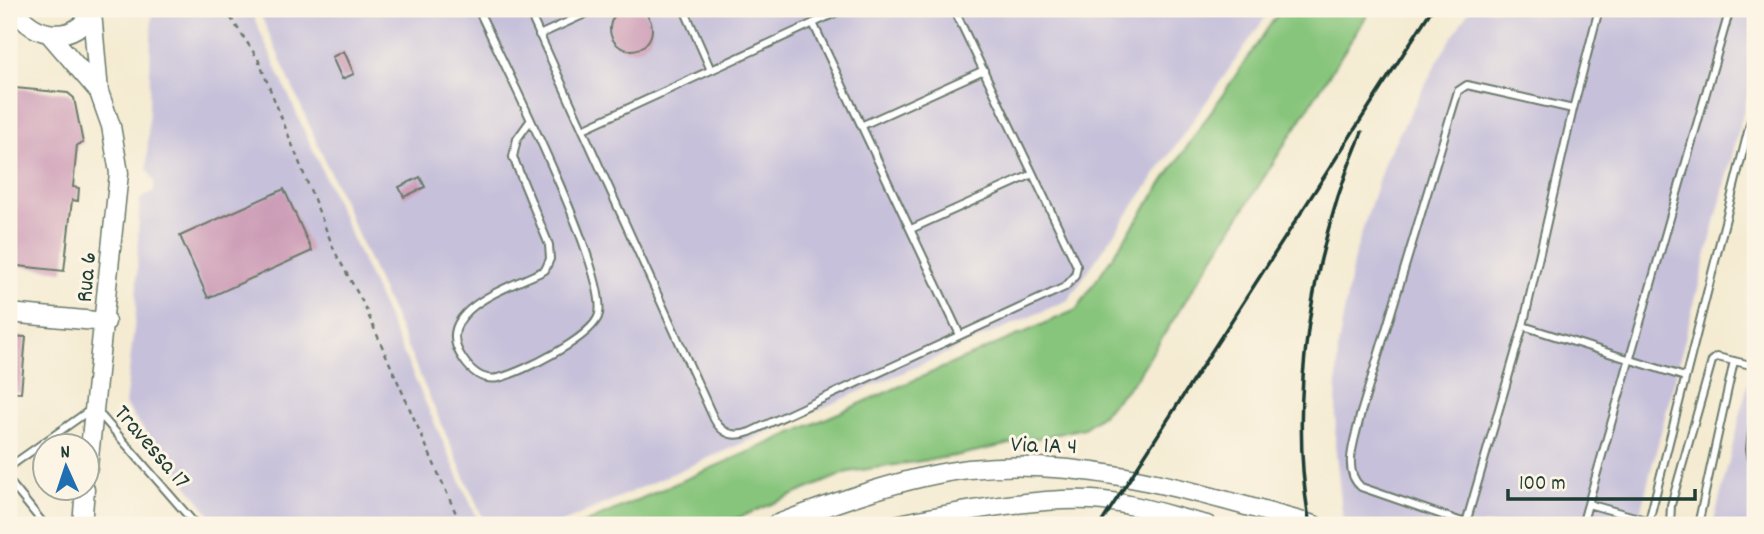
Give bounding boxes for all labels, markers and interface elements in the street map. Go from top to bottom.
street label: Rua 6 [69,251,107,304]
street label: Travessa 17 [105,398,197,498]
street label: Via 1A 4 [1010,429,1078,465]
north arrow [32,433,102,503]
text: N [60,440,71,467]
scale bar [1508,457,1696,501]
text: 100 m [1519,470,1566,500]

